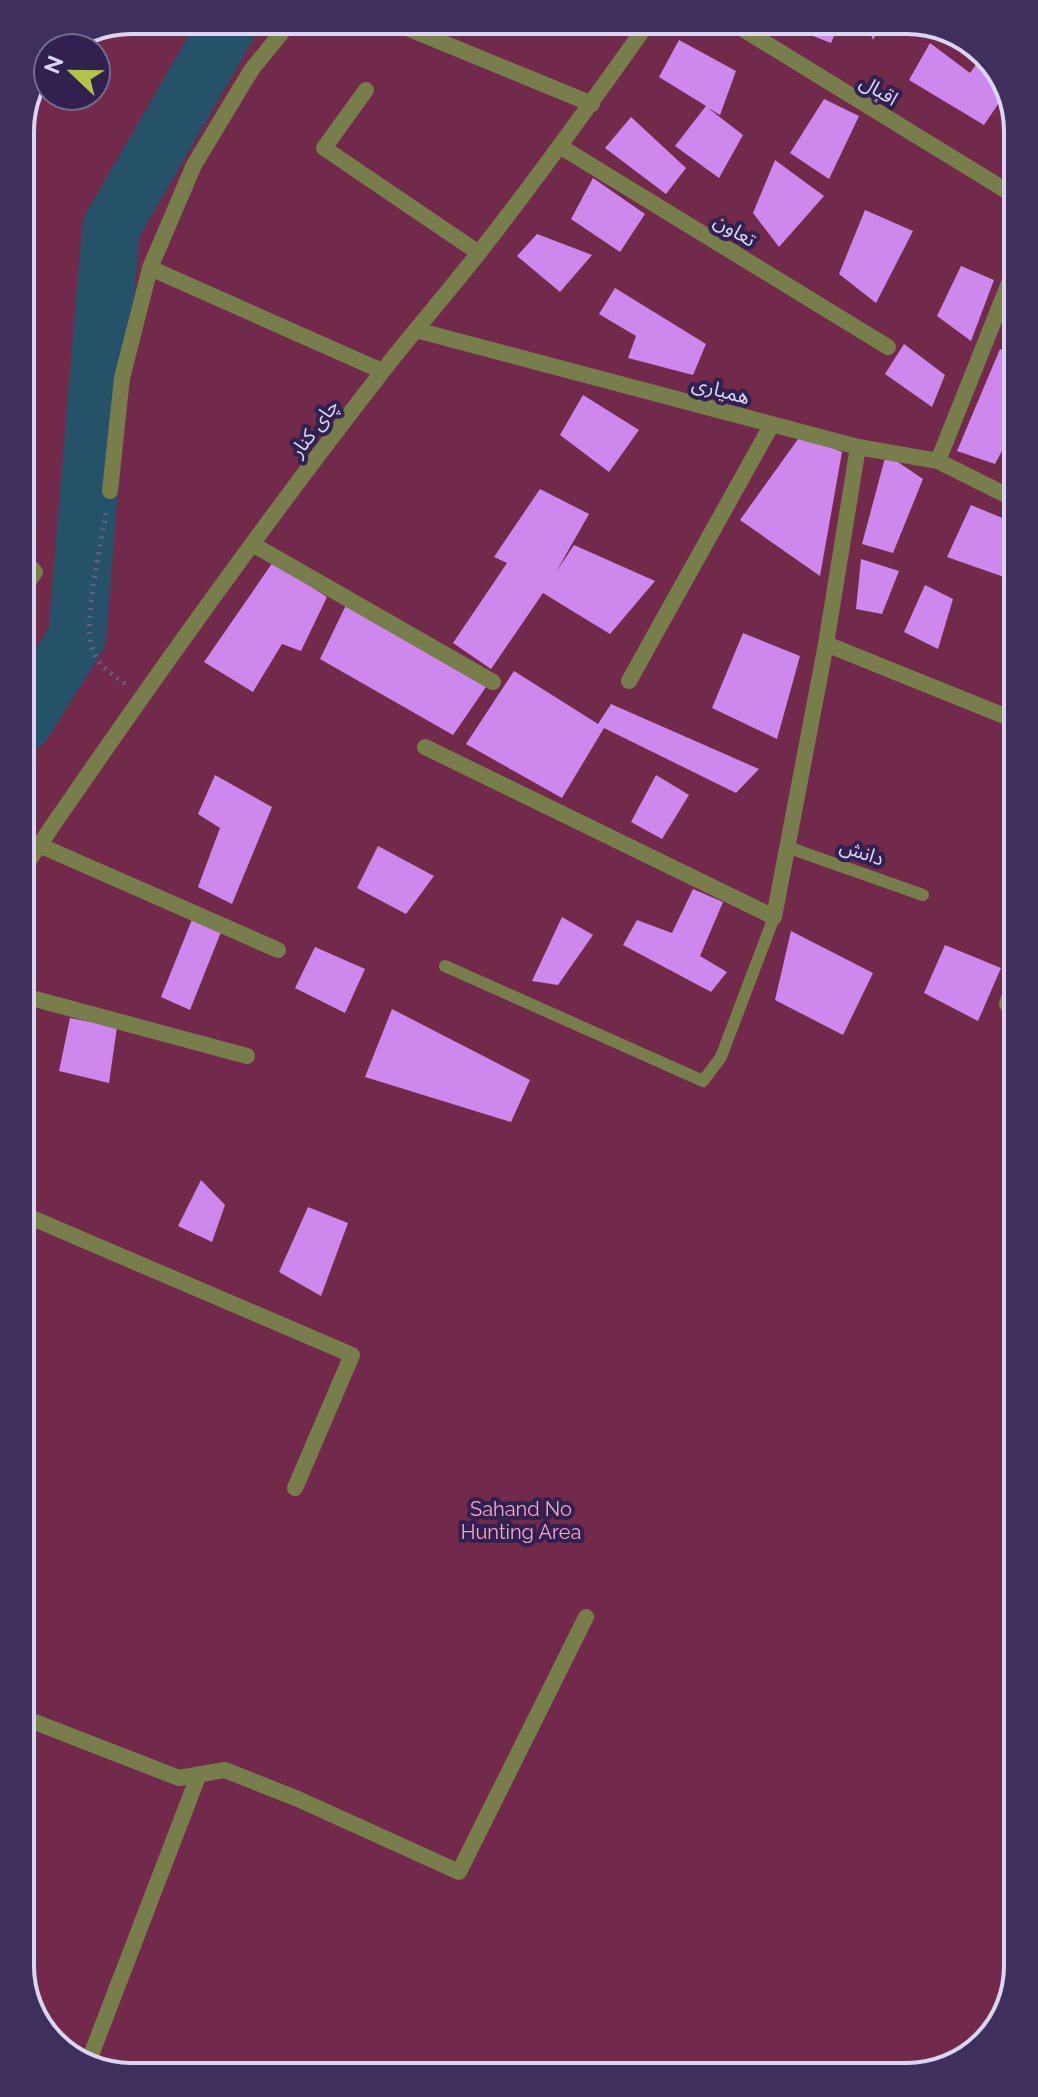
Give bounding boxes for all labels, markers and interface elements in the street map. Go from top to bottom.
north arrow [32,32,112,112]
text: N [38,52,69,77]
street label: اقبال [856,69,902,111]
street label: تعاون [710,208,761,252]
street label: همیاری [689,371,753,409]
street label: چای کنار [284,394,344,463]
street label: دانش [837,833,887,871]
park label: Sahand No Hunting Area [461,1497,581,1544]

